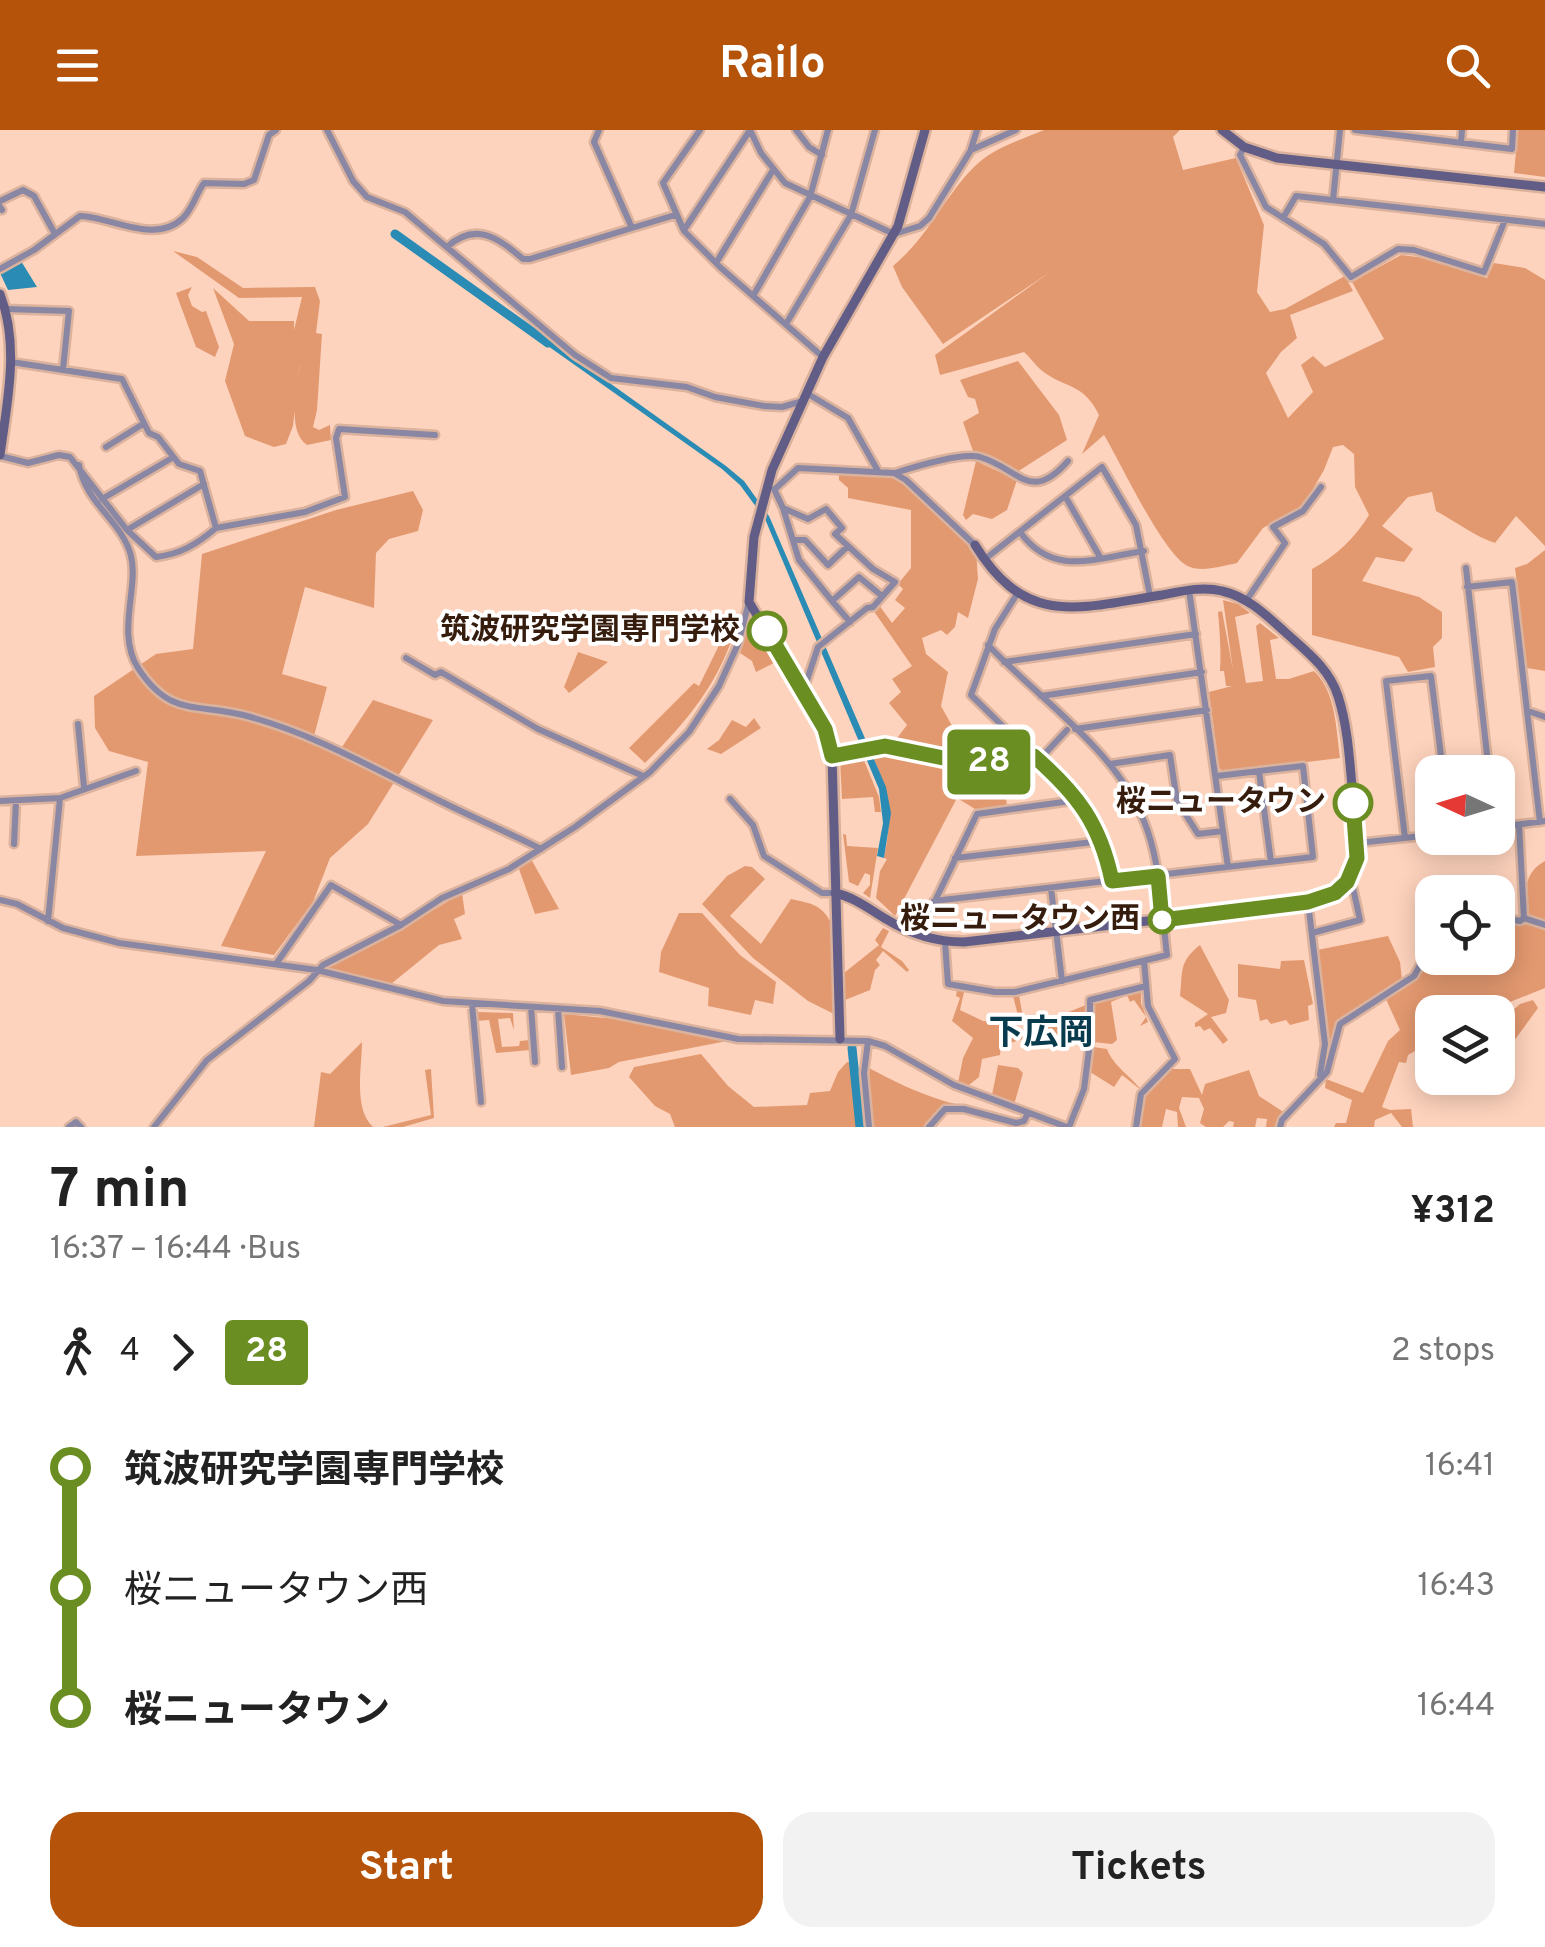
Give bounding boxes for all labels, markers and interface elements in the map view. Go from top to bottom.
text: Railo [719,37,826,94]
icon: menu [50,38,105,93]
icon: search [1440,38,1495,93]
marker: 筑波研究学園専門学校 [748,612,786,650]
place label: 筑波研究学園専門学校 [440,613,740,650]
line badge: 28 [944,730,1034,794]
text: 28 [967,740,1011,784]
north arrow [1415,755,1515,855]
map controls [1415,755,1515,1095]
marker: 桜ニュータウン [1334,784,1372,822]
place label: 桜ニュータウン [1116,785,1326,822]
button: locate [1415,875,1515,975]
place label: 桜ニュータウン西 [900,902,1140,939]
marker: 桜ニュータウン西 [1149,907,1175,933]
button: layers [1415,995,1515,1095]
district label: 下広岡 [988,1013,1094,1057]
text: 7 min [50,1157,190,1227]
text: ¥312 [1411,1188,1495,1237]
text: 16:37 – 16:44 · Bus [50,1230,301,1270]
icon: walk [50,1325,105,1380]
icon: forward [155,1325,210,1380]
text: 28 [245,1330,288,1374]
text: 4 [120,1332,140,1372]
text: 2 stops [1391,1332,1495,1372]
text: 16:41 [1425,1447,1495,1487]
text: 筑波研究学園専門学校 [124,1448,504,1497]
text: 16:43 [1418,1567,1495,1607]
text: 桜ニュータウン西 [124,1568,428,1617]
text: 16:44 [1417,1687,1495,1727]
text: 桜ニュータウン [124,1688,390,1737]
button: Start [50,1812,763,1927]
button: Tickets [783,1812,1495,1927]

